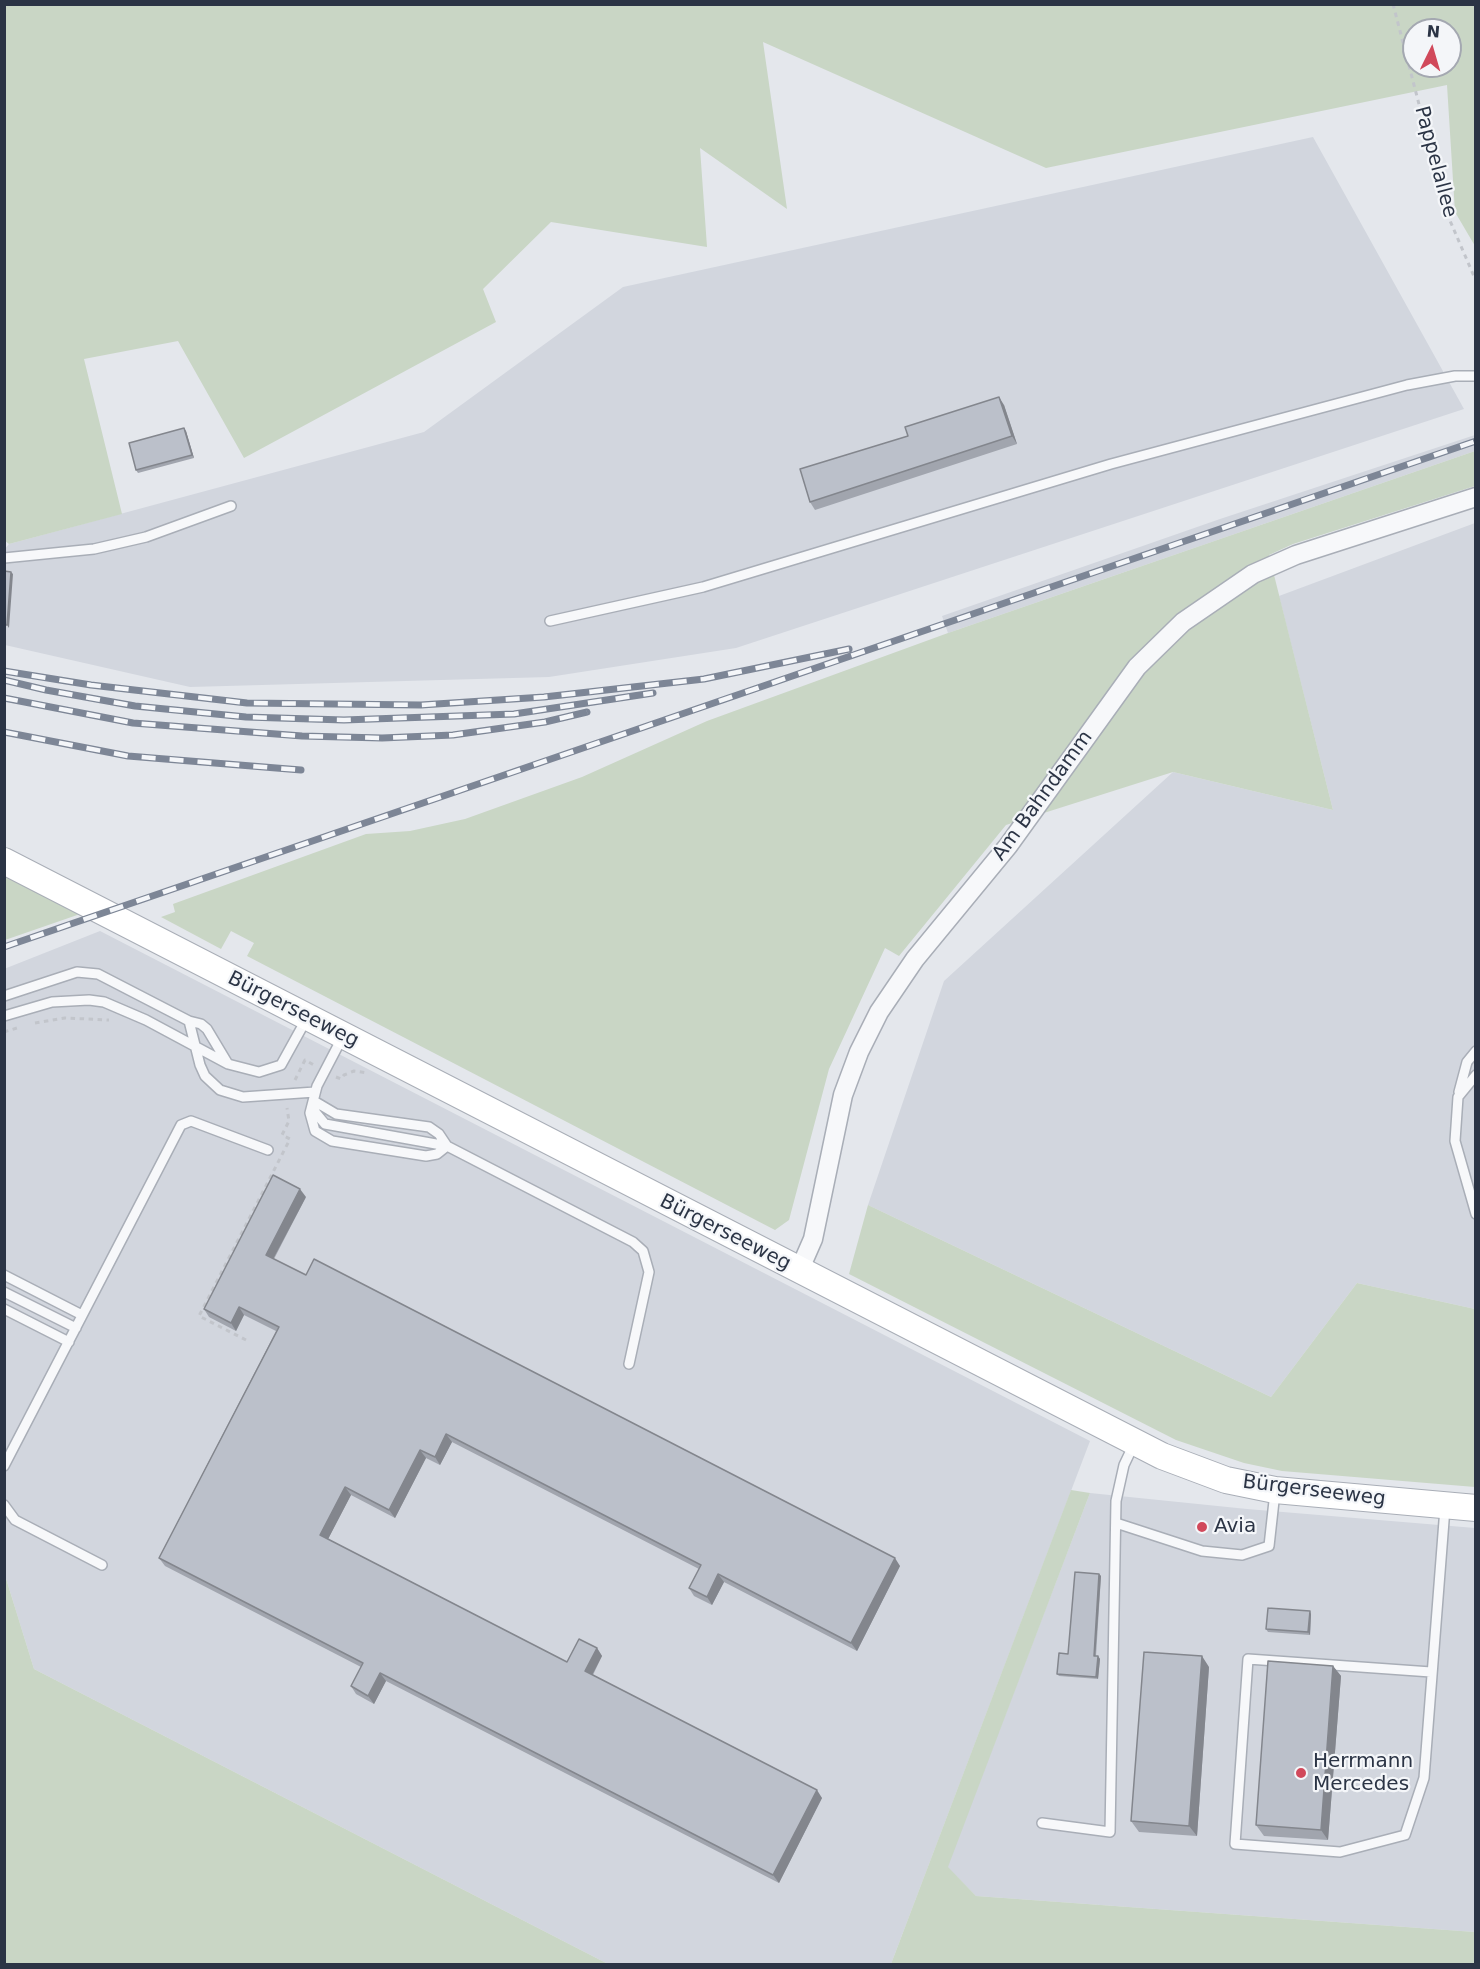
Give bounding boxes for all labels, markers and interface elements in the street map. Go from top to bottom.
north arrow [1402,18,1462,78]
text: N [1426,22,1441,42]
street label: Pappelallee [1409,104,1461,220]
street label: Am Bahndamm [988,726,1098,866]
street label: Bürgerseeweg [223,967,363,1053]
street label: Bürgerseeweg [655,1190,795,1276]
street label: Bürgerseeweg [1241,1470,1387,1512]
place label: Avia [1214,1515,1256,1539]
marker: Avia [1195,1520,1209,1534]
place label: Herrmann Mercedes [1313,1750,1413,1797]
marker: Herrmann Mercedes [1294,1766,1308,1780]

